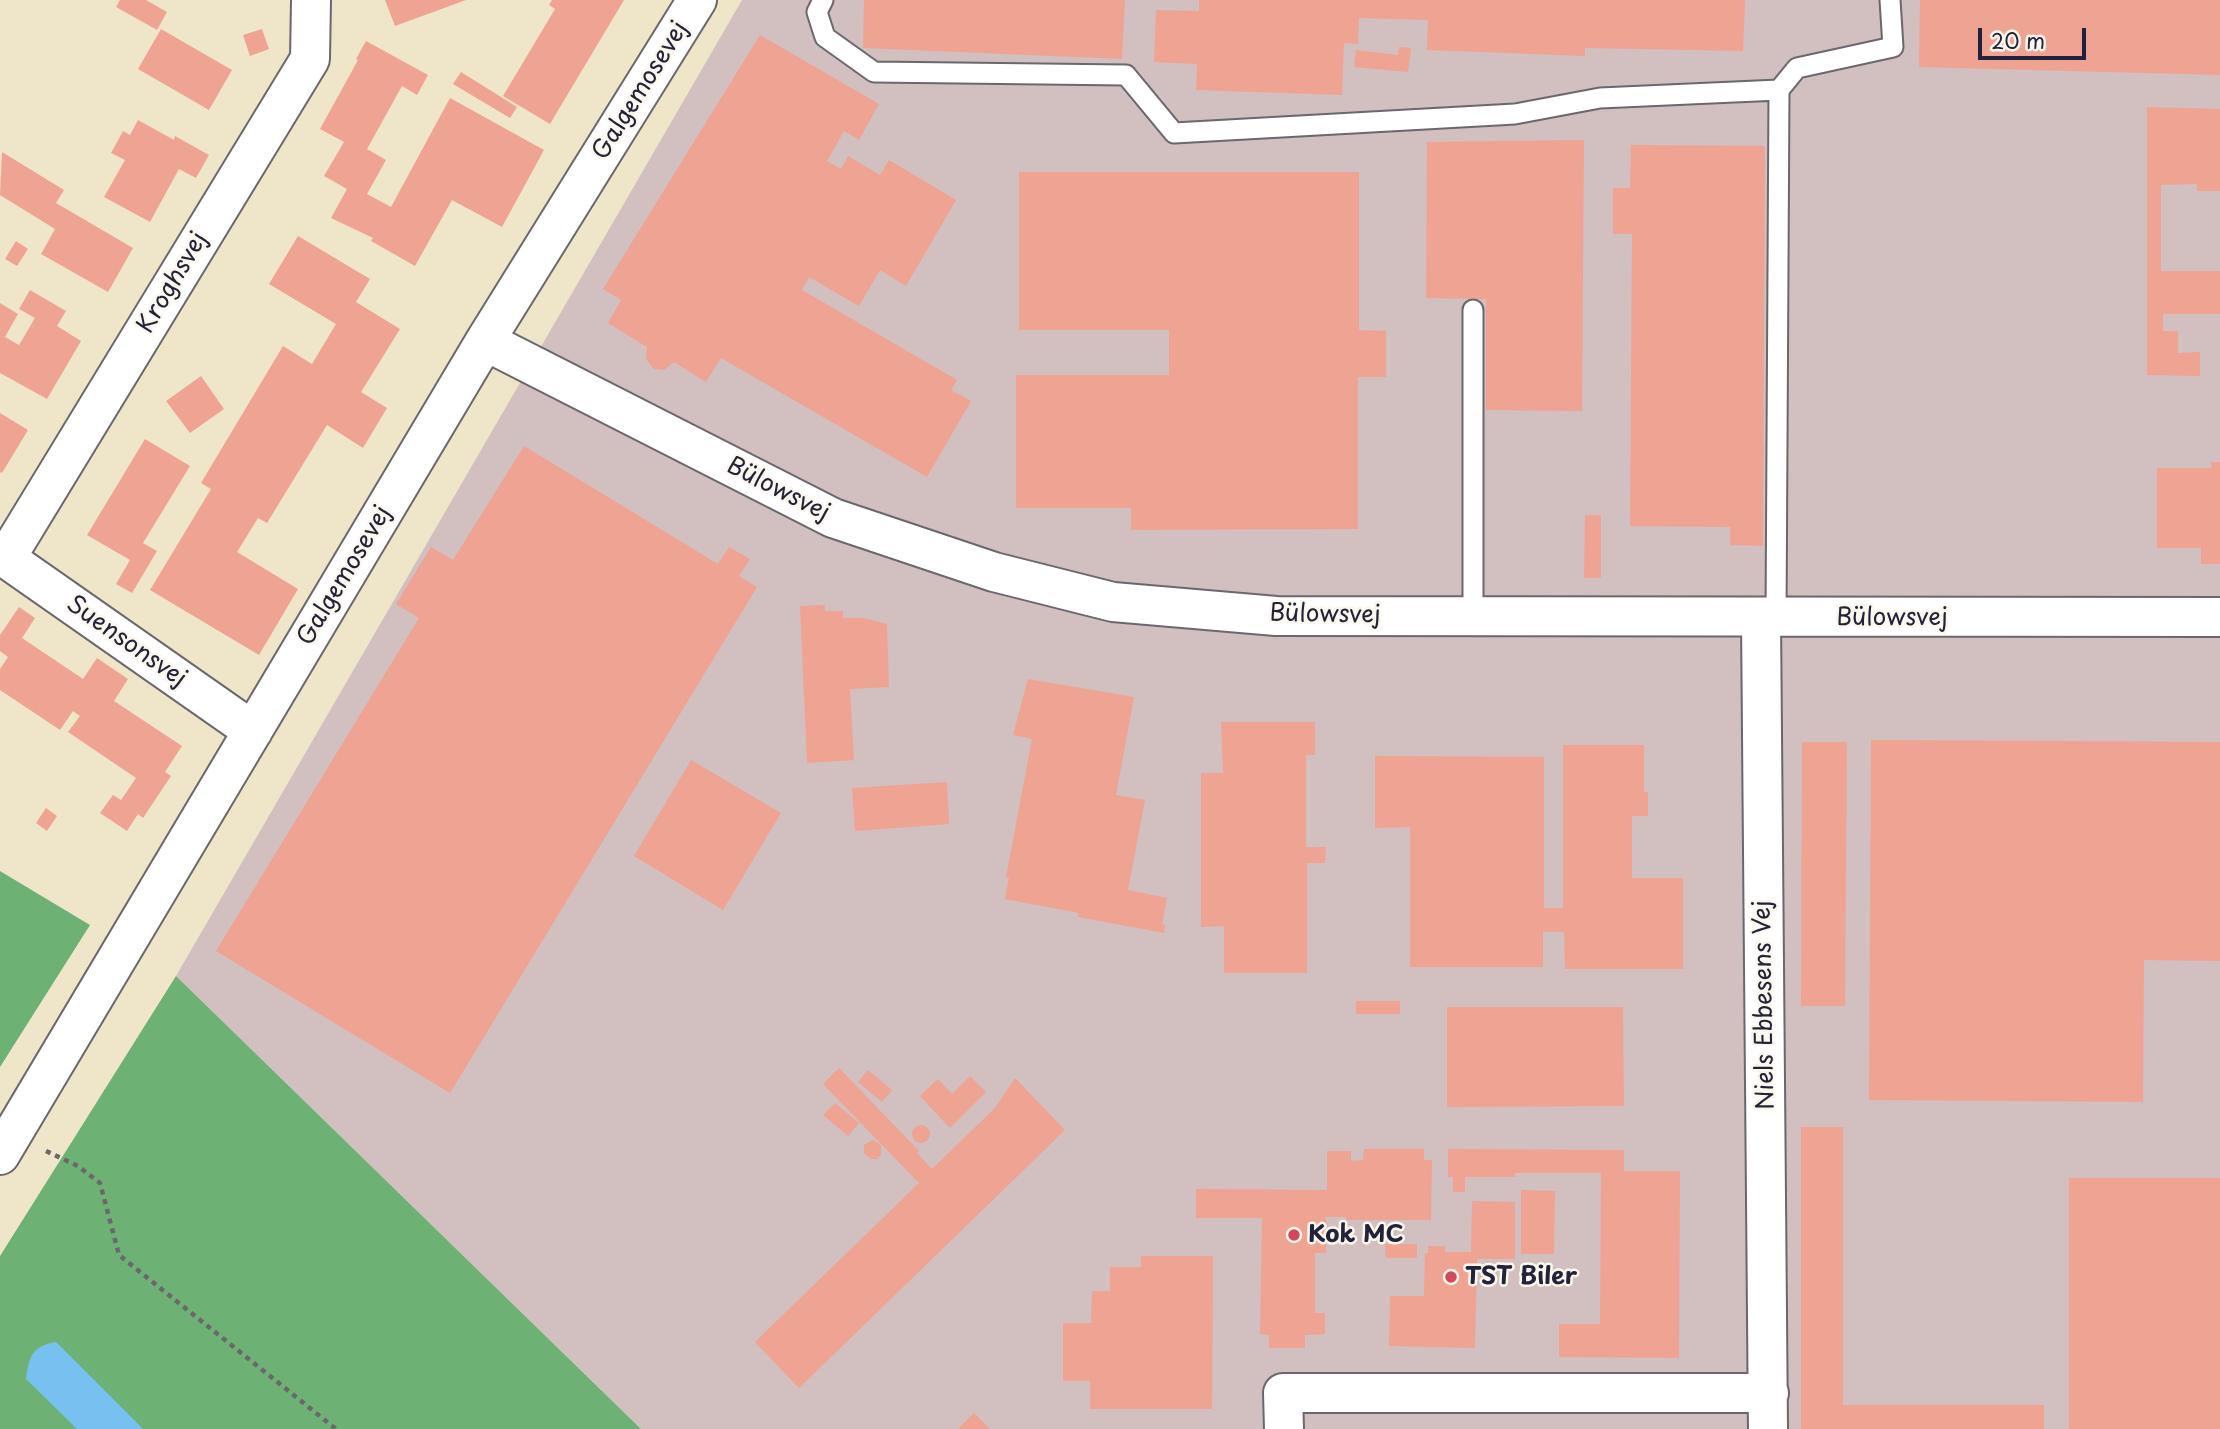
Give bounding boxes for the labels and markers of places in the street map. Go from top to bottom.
place label: Kok MC [1308,1221,1403,1249]
marker: Kok MC [1286,1227,1302,1243]
place label: TST Biler [1465,1263,1577,1291]
marker: TST Biler [1443,1269,1459,1285]

